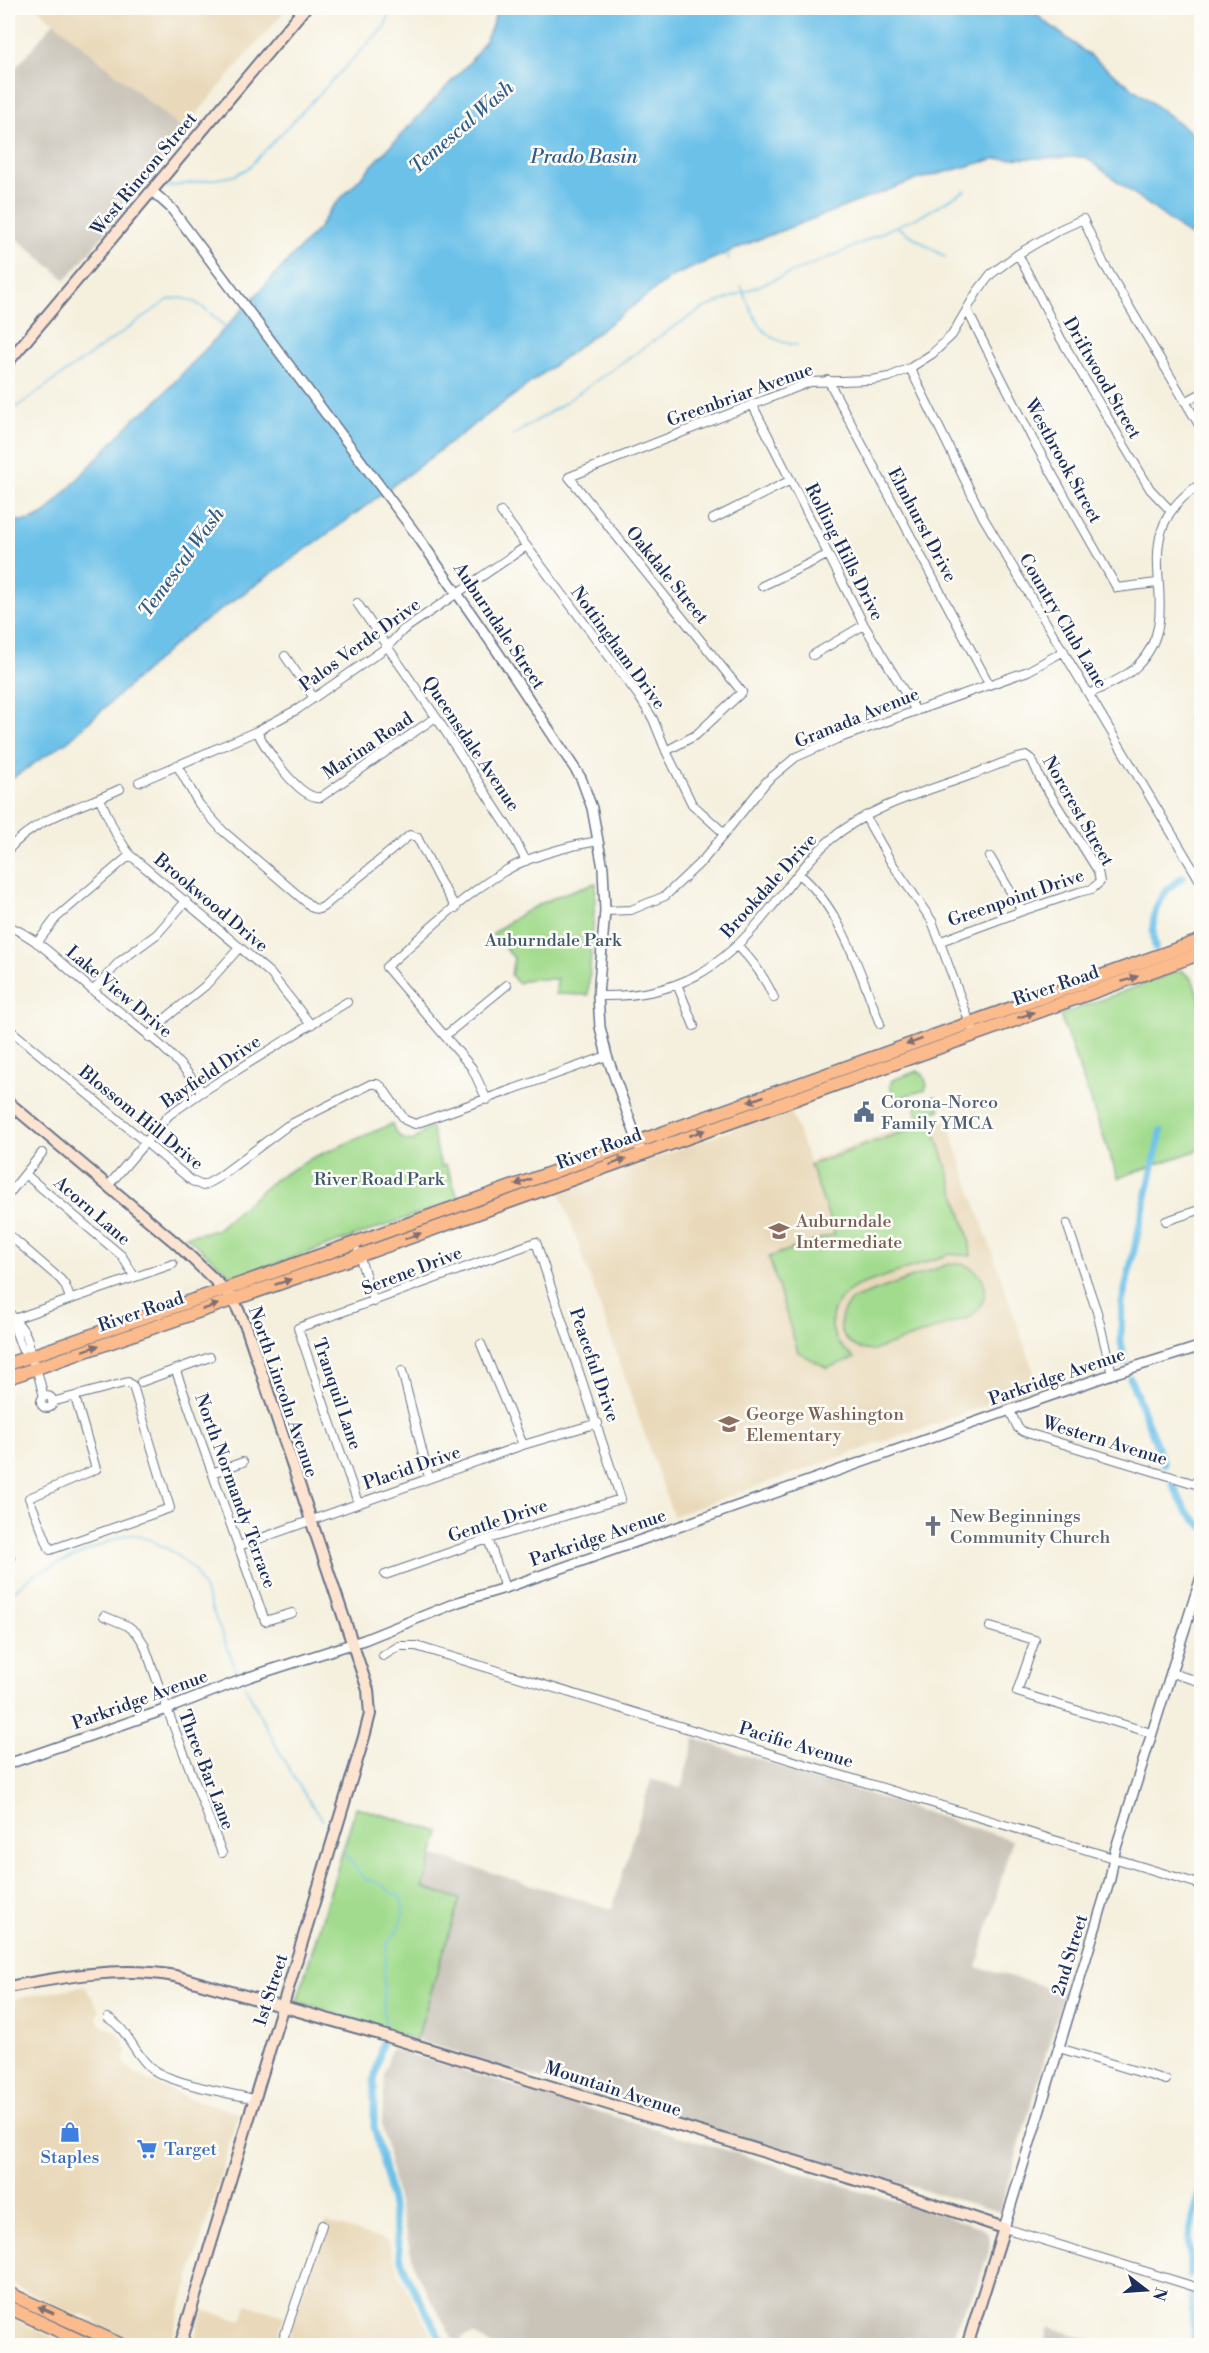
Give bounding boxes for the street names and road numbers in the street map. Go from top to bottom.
street label: West Rincon Street [85,107,203,241]
street label: Driftwood Street [1058,313,1146,444]
street label: Greenbriar Avenue [664,358,816,432]
street label: Westbrook Street [1019,394,1107,528]
street label: Elmhurst Drive [882,464,962,586]
street label: Rolling Hills Drive [799,479,889,625]
street label: Oakdale Street [621,522,714,629]
street label: Country Club Lane [1014,549,1112,693]
street label: Auburndale Street [447,557,550,694]
street label: Nottingham Drive [565,582,671,714]
street label: Palos Verde Drive [295,593,425,697]
street label: Queensdale Avenue [417,672,525,816]
street label: Granada Avenue [791,683,923,753]
street label: Marina Road [318,707,418,785]
street label: Norcrest Street [1037,752,1119,871]
street label: Brookdale Drive [715,829,822,944]
street label: Brookwood Drive [148,848,273,957]
street label: Greenpoint Drive [945,864,1087,932]
street label: Lake View Drive [61,941,177,1043]
street label: River Road [1010,960,1103,1011]
street label: Bayfield Drive [156,1030,265,1114]
street label: Blossom Hill Drive [73,1060,208,1175]
street label: River Road [553,1123,646,1175]
street label: Acorn Lane [48,1171,135,1251]
street label: Serene Drive [359,1241,465,1301]
street label: River Road [95,1286,188,1337]
street label: North Lincoln Avenue [243,1303,323,1481]
street label: Peaceful Drive [564,1305,624,1425]
street label: Tranquil Lane [307,1335,367,1453]
street label: Parkridge Avenue [986,1343,1128,1411]
street label: North Normandy Terrace [189,1390,281,1592]
street label: Western Avenue [1039,1411,1170,1471]
street label: Placid Drive [360,1441,464,1495]
street label: Gentle Drive [445,1494,551,1548]
street label: Parkridge Avenue [527,1504,669,1572]
street label: Parkridge Avenue [69,1665,211,1735]
street label: Three Bar Lane [173,1707,239,1833]
street label: Pacific Avenue [736,1717,856,1773]
street label: 2nd Street [1047,1911,1093,1998]
street label: 1st Street [249,1950,294,2029]
street label: Mountain Avenue [542,2056,684,2122]

